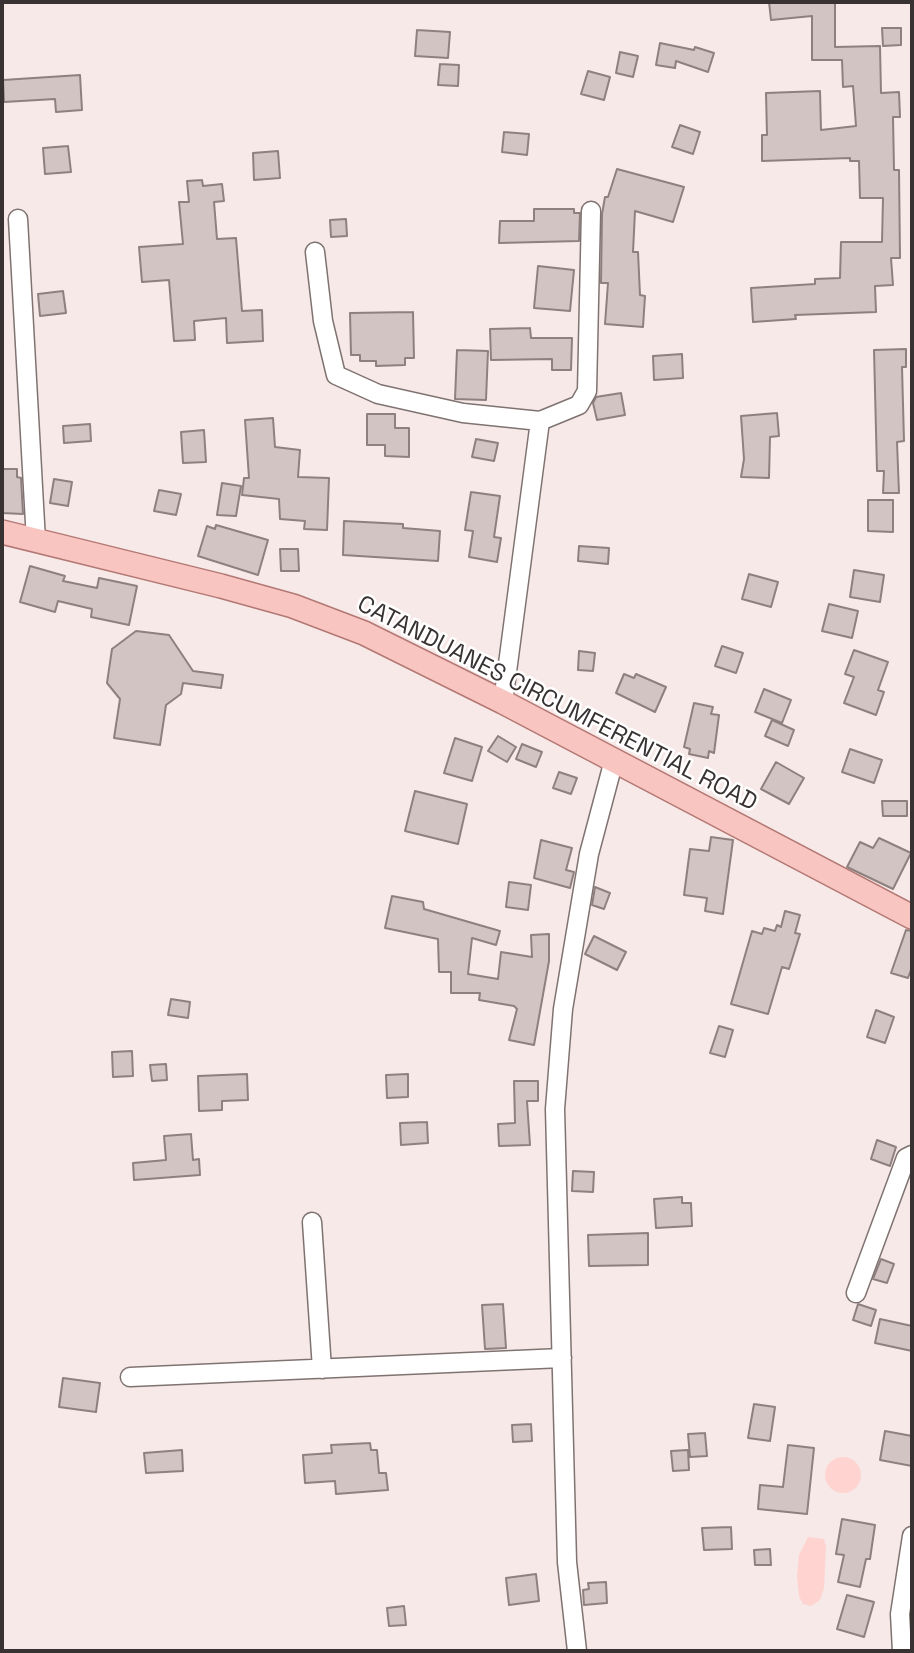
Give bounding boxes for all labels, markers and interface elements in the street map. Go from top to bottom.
street label: CATANDUANES CIRCUMFERENTIAL ROAD [352,590,762,818]

